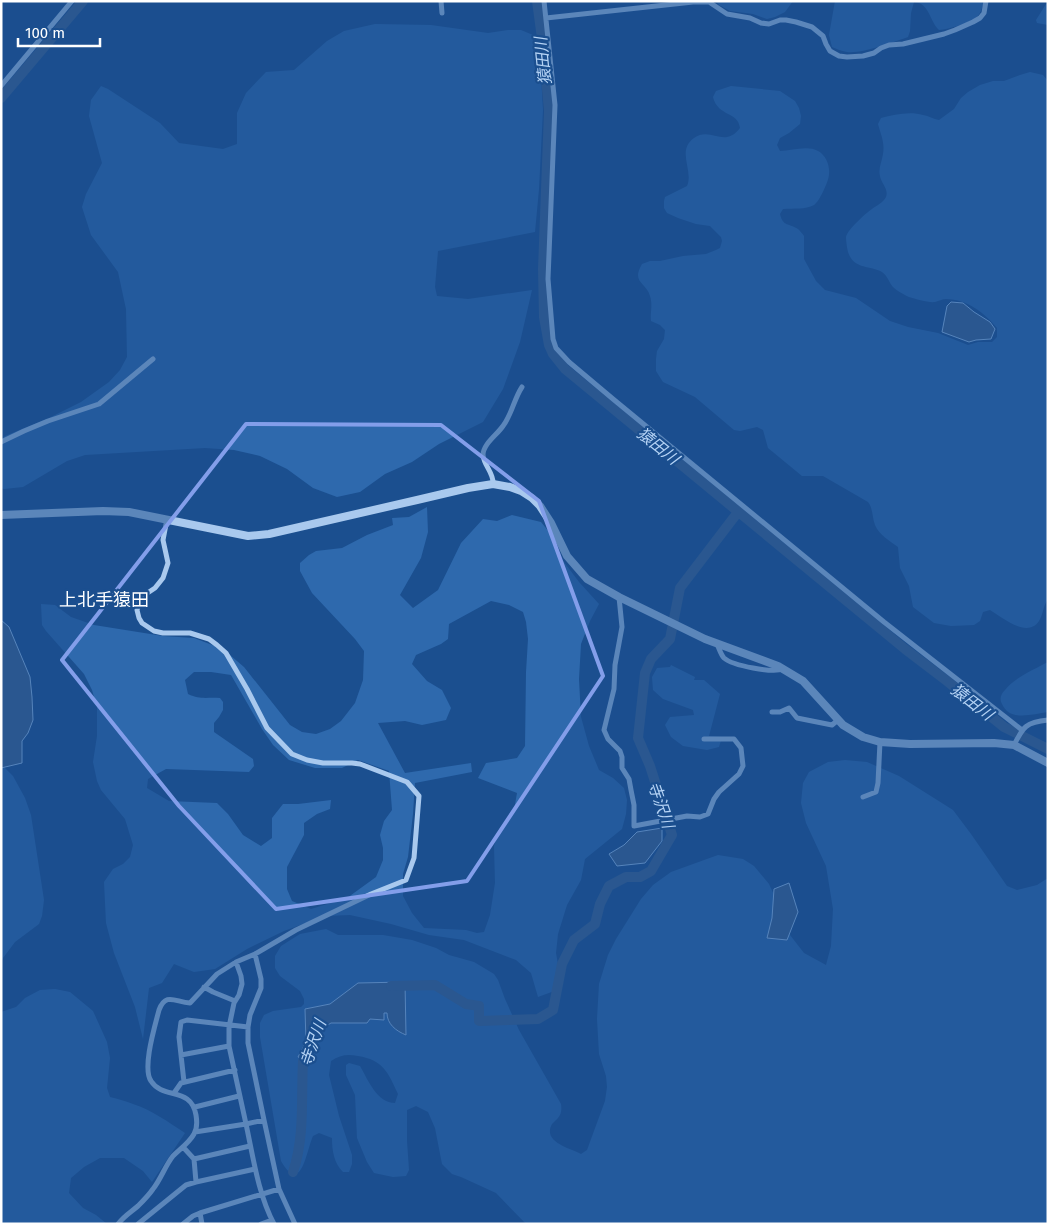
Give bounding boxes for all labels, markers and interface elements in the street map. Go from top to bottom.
scale bar [18,15,100,47]
text: 100 m [25,24,65,42]
water label: 猿田川 [531,34,555,86]
water label: 猿田川 [633,424,684,470]
district label: 上北手猿田 [59,589,149,611]
water label: 猿田川 [947,680,998,725]
water label: 寺沢川 [644,779,678,833]
water label: 寺沢川 [296,1015,330,1069]

